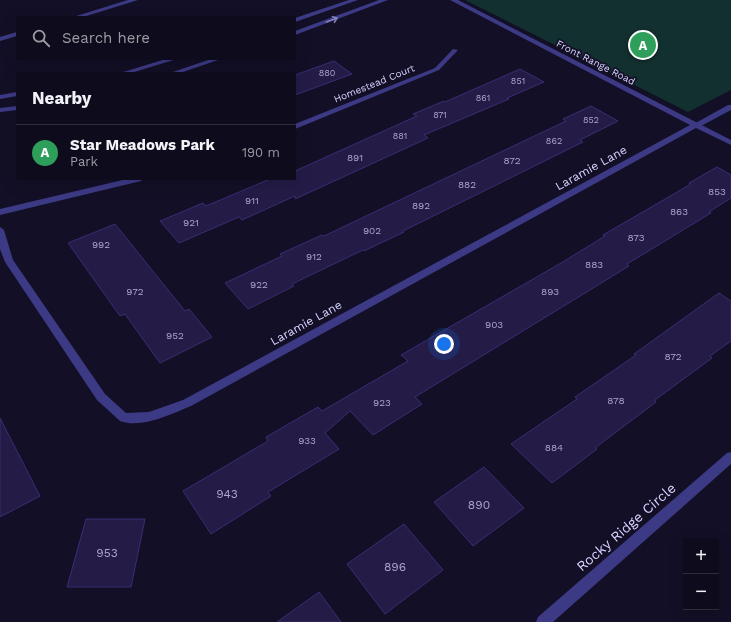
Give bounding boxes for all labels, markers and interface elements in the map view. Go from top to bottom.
one-way arrow [325,15,337,23]
search box [16,16,296,60]
icon: search [30,27,52,49]
text: Search here [62,29,150,47]
pin: A [630,30,656,60]
street label: Front Range Road [555,38,637,87]
street label: Homestead Court [332,62,417,105]
house number: 880 [319,68,336,78]
house number: 851 [511,76,525,86]
text: Nearby [32,88,91,108]
house number: 861 [476,93,490,103]
house number: 871 [433,110,447,120]
house number: 852 [583,115,599,125]
house number: 881 [393,131,407,141]
text: Star Meadows Park [70,136,215,154]
house number: 862 [546,136,562,146]
street label: Laramie Lane [553,143,629,193]
text: A [41,145,49,160]
text: 190 m [242,145,280,160]
house number: 891 [347,152,363,163]
text: Park [70,154,98,169]
house number: 872 [503,155,521,166]
house number: 882 [458,179,476,190]
house number: 853 [708,186,726,197]
house number: 911 [245,195,259,206]
house number: 892 [412,200,430,211]
house number: 863 [670,206,688,217]
house number: 921 [183,217,199,228]
house number: 902 [363,225,381,236]
house number: 873 [627,232,645,243]
house number: 992 [92,239,110,250]
house number: 912 [306,251,322,262]
house number: 883 [585,259,603,270]
house number: 922 [250,279,268,290]
house number: 972 [126,286,144,297]
house number: 893 [541,286,559,297]
street label: Laramie Lane [268,298,344,348]
house number: 903 [485,319,503,330]
house number: 952 [166,330,184,341]
your location [434,334,454,354]
house number: 872 [664,351,682,362]
house number: 878 [607,395,625,406]
house number: 923 [373,397,391,408]
house number: 933 [298,435,316,446]
house number: 884 [545,442,563,453]
street label: Rocky Ridge Circle [573,480,679,574]
house number: 943 [216,487,238,501]
house number: 890 [468,498,490,512]
map controls [683,538,719,610]
button: + [683,538,719,574]
house number: 953 [96,546,118,560]
house number: 896 [384,560,406,574]
button: − [683,574,719,610]

